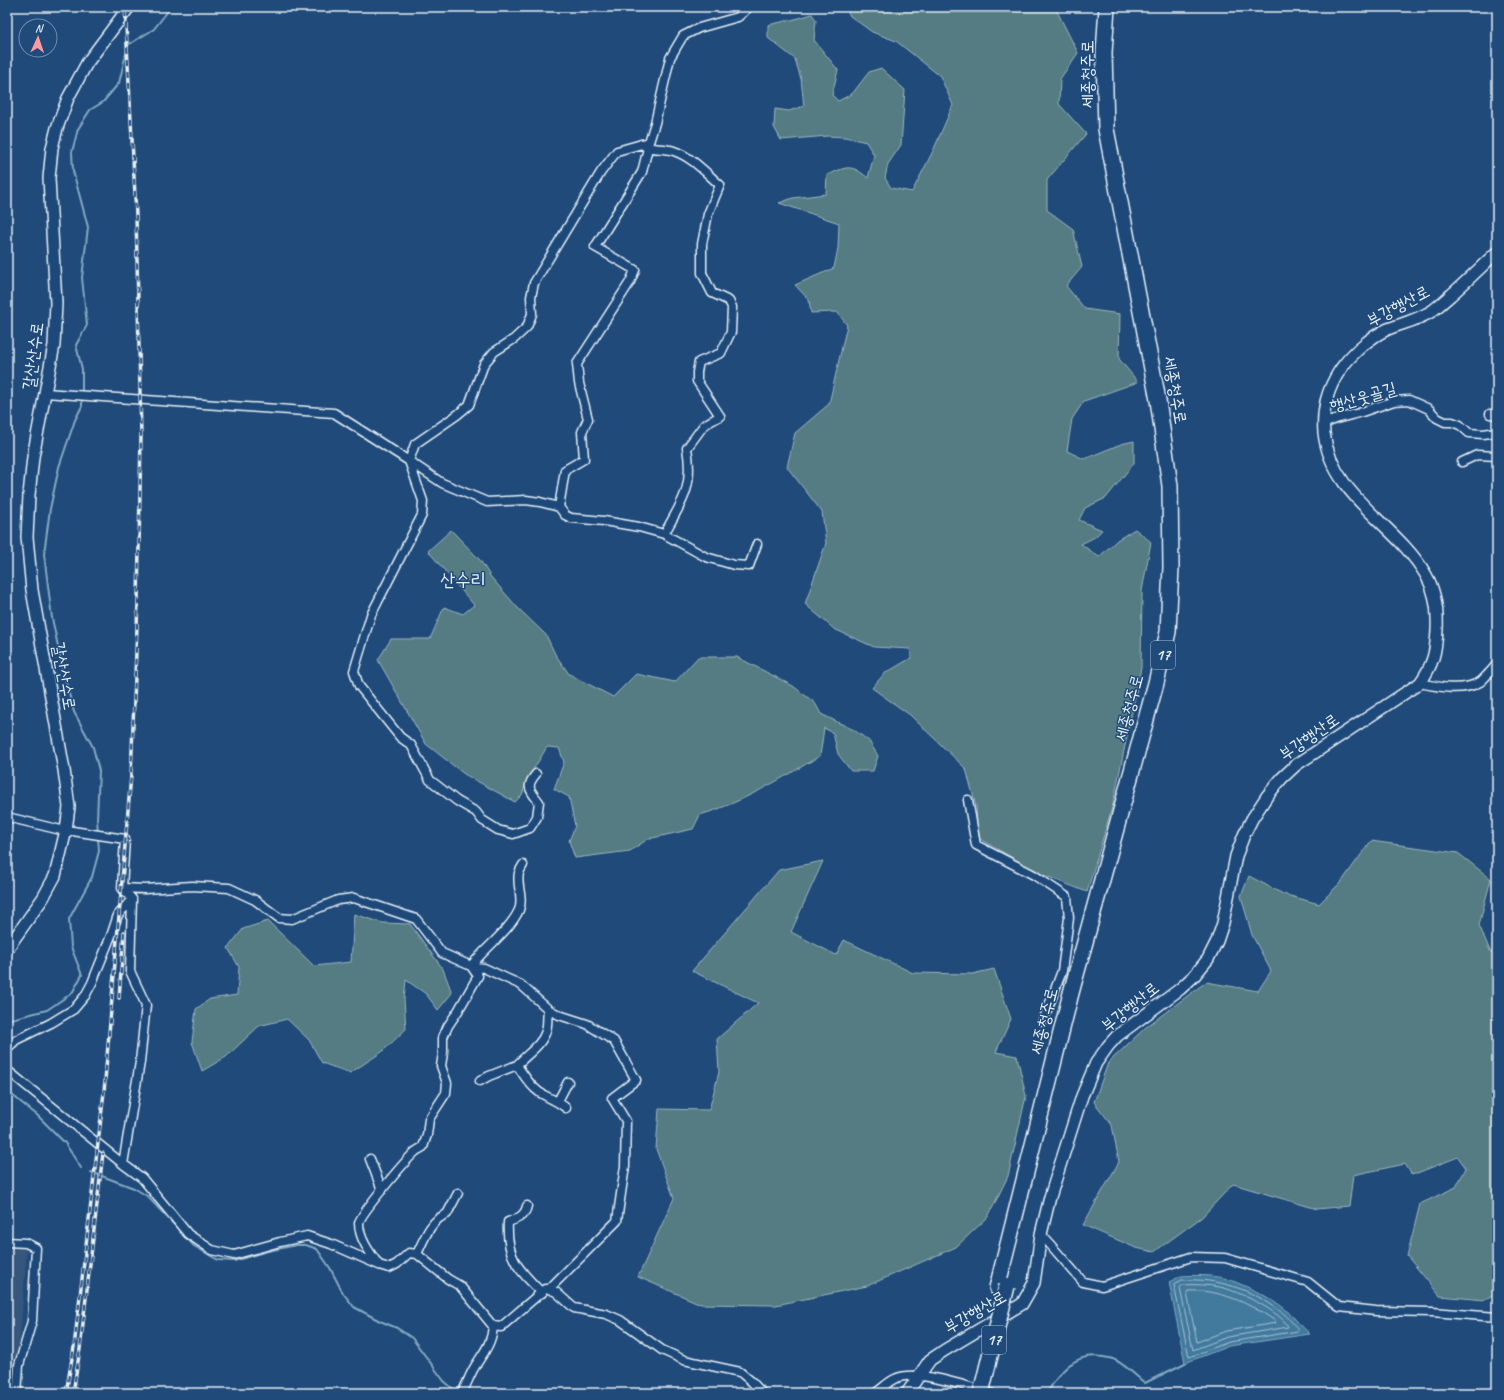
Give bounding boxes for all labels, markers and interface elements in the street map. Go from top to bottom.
north arrow [18,18,58,58]
text: N [35,21,44,35]
street label: 세종청주로 [1077,40,1098,108]
street label: 부강행산로 [1363,281,1433,331]
street label: 갈산산수로 [18,321,48,391]
street label: 세종청주로 [1159,354,1191,426]
street label: 행산웃골길 [1327,377,1399,417]
district label: 산수리 [440,568,486,592]
street label: 갈산산수로 [48,640,80,712]
road number: 17 [1151,641,1175,669]
street label: 세종청주로 [1110,672,1148,744]
street label: 부강행산로 [1275,709,1343,765]
street label: 부강행산로 [1097,977,1163,1037]
street label: 세종청주로 [1026,985,1062,1057]
street label: 부강행산로 [940,1286,1010,1338]
road number: 17 [982,1326,1006,1354]

